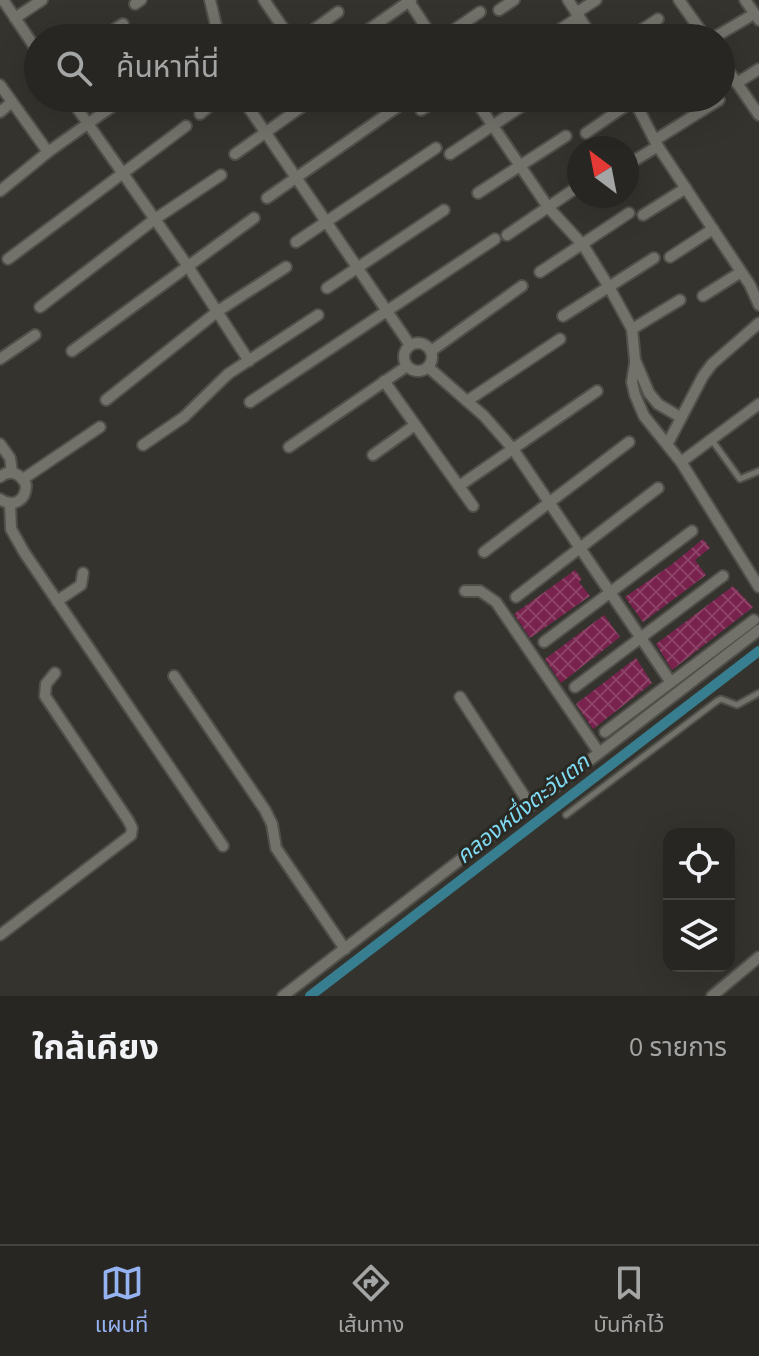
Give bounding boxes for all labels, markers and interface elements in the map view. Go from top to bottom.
search box [24,24,735,112]
icon: search [52,46,96,90]
text: ค้นหาที่นี่ [116,49,219,83]
north arrow [567,136,639,208]
water label: คลองหนึ่งตะวันตก [449,746,594,868]
map controls [663,828,735,972]
button: locate [663,828,735,900]
button: layers [663,900,735,972]
text: ใกล้เคียง [32,1027,159,1065]
text: 0 รายการ [629,1032,727,1061]
tab: แผนที่ [95,1261,148,1342]
tab: เส้นทาง [338,1261,404,1342]
tab: บันทึกไว้ [594,1261,664,1342]

